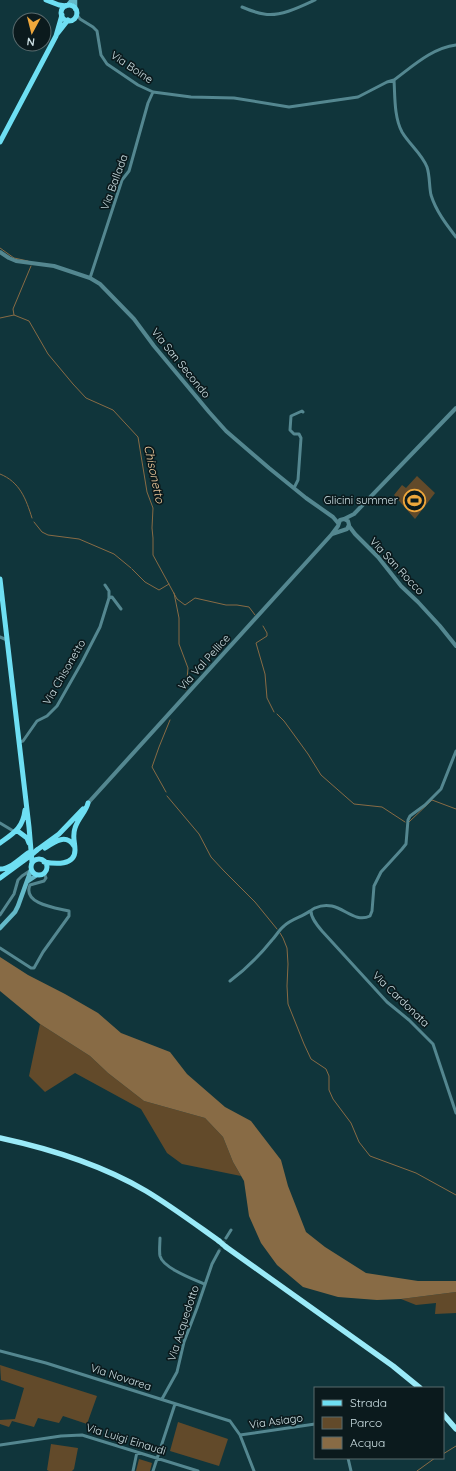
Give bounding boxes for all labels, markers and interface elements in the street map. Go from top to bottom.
north arrow [12,12,52,52]
text: N [26,34,36,49]
street label: Via Boine [108,48,156,86]
street label: Via Ballada [97,152,131,212]
street label: Via San Secondo [149,325,214,401]
water label: Chisonetto [141,443,168,505]
sports icon: Glicini summer [401,487,427,513]
place label: Glicini summer [324,493,399,507]
street label: Via San Rocco [367,534,427,598]
street label: Via Val Pellice [175,631,233,693]
street label: Via Chisonetto [40,636,89,707]
street label: Via Cardonata [370,968,432,1030]
street label: Via Acquedotto [164,1283,202,1363]
street label: Via Novarea [89,1361,153,1393]
legend [314,1387,444,1459]
text: Strada [350,1395,387,1410]
street label: Via Asiago [248,1410,304,1432]
text: Parco [350,1415,382,1430]
street label: Via Luigi Einaudi [84,1420,168,1458]
text: Acqua [350,1435,385,1450]

